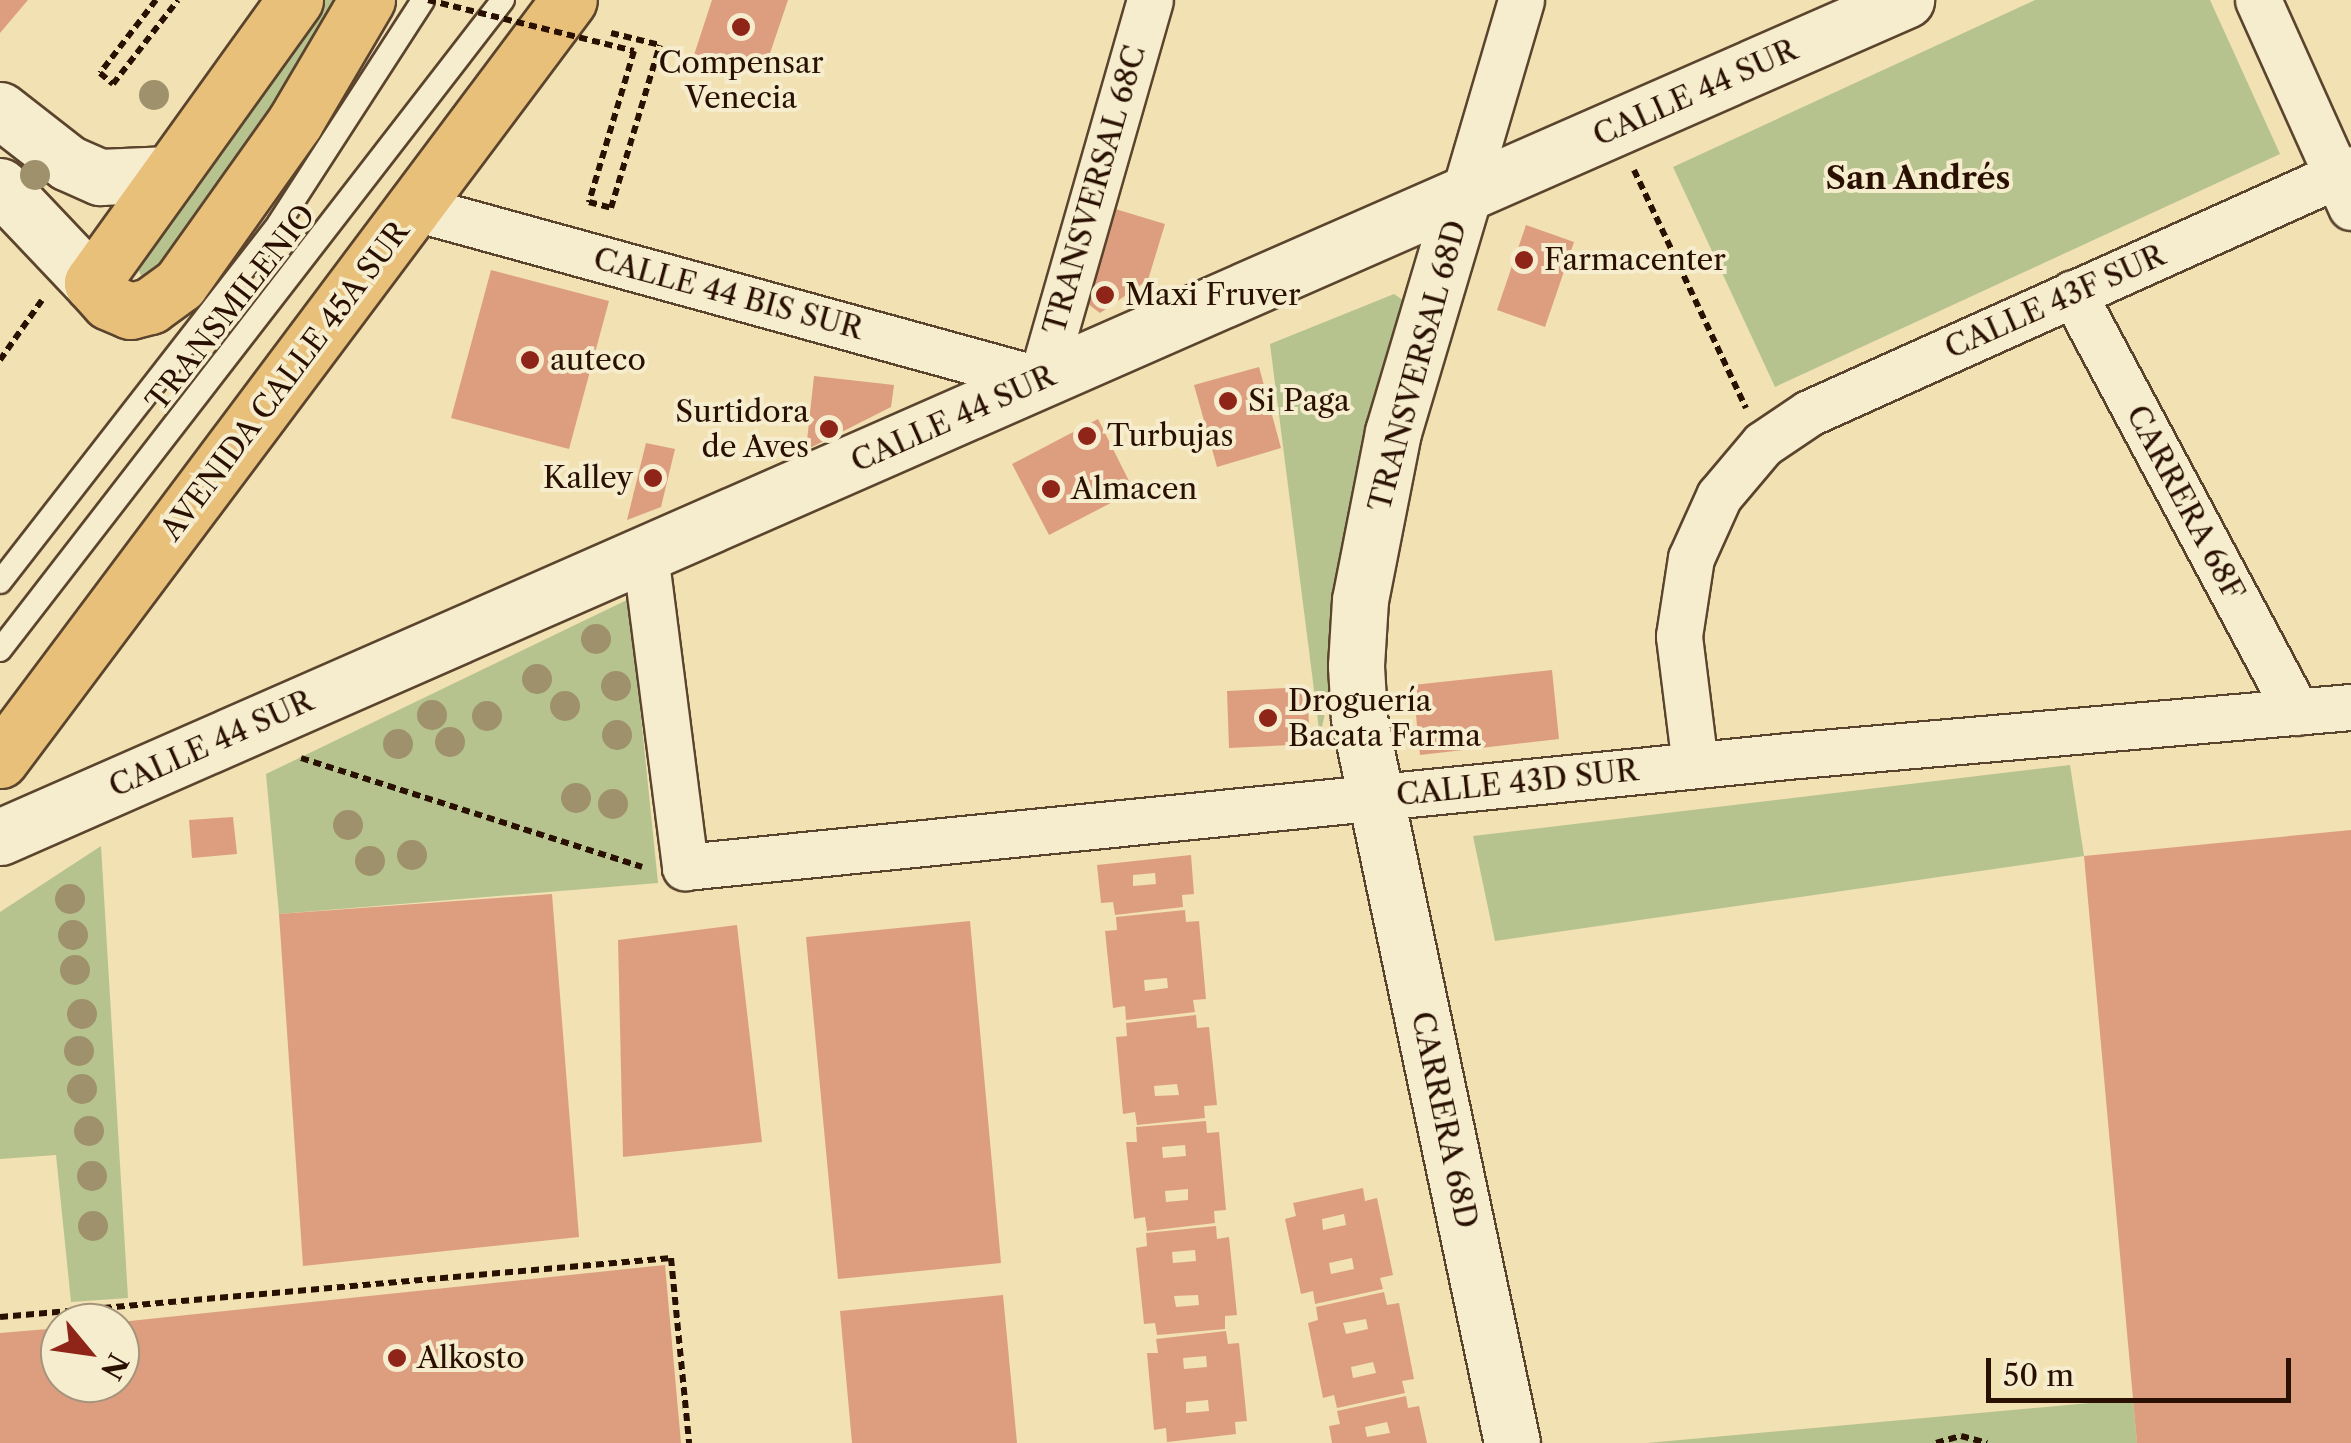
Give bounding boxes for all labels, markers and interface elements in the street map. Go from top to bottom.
marker: Compensar Venecia [728,14,754,40]
street label: CALLE 44 SUR [1588,32,1802,154]
street label: TRANSVERSAL 68C [1036,41,1154,339]
place label: Compensar Venecia [658,45,824,116]
district label: San Andrés [1825,159,2011,197]
street label: TRANSMILENIO [139,198,323,418]
street label: AVENIDA CALLE 45A SUR [153,214,417,548]
street label: TRANSVERSAL 68D [1362,216,1474,516]
street label: CALLE 43F SUR [1939,237,2171,367]
street label: CALLE 44 BIS SUR [589,241,867,347]
place label: Farmacenter [1544,242,1726,278]
marker: Farmacenter [1513,249,1535,271]
place label: Maxi Fruver [1125,277,1301,313]
marker: Maxi Fruver [1094,284,1116,306]
place label: auteco [550,342,646,378]
marker: auteco [519,349,541,371]
street label: CALLE 44 SUR [846,358,1060,480]
place label: Si Paga [1248,383,1350,419]
marker: Si Paga [1217,390,1239,412]
place label: Surtidora de Aves [675,394,809,464]
street label: CARRERA 68F [2118,399,2252,607]
marker: Surtidora de Aves [818,418,840,440]
place label: Turbujas [1107,418,1234,454]
marker: Turbujas [1076,425,1098,447]
place label: Kalley [543,460,633,496]
marker: Kalley [642,467,664,489]
place label: Almacen [1071,471,1197,507]
marker: Almacen [1040,478,1062,500]
street label: CALLE 44 SUR [104,683,318,805]
place label: Droguería Bacata Farma [1288,683,1481,754]
marker: Droguería Bacata Farma [1257,707,1279,729]
street label: CALLE 43D SUR [1395,752,1639,814]
street label: CARRERA 68D [1403,1008,1485,1232]
north arrow [40,1303,140,1403]
scale bar [1991,1338,2296,1400]
place label: Alkosto [417,1340,525,1376]
marker: Alkosto [386,1347,408,1369]
text: N [94,1348,135,1385]
text: 50 m [2003,1357,2074,1394]

